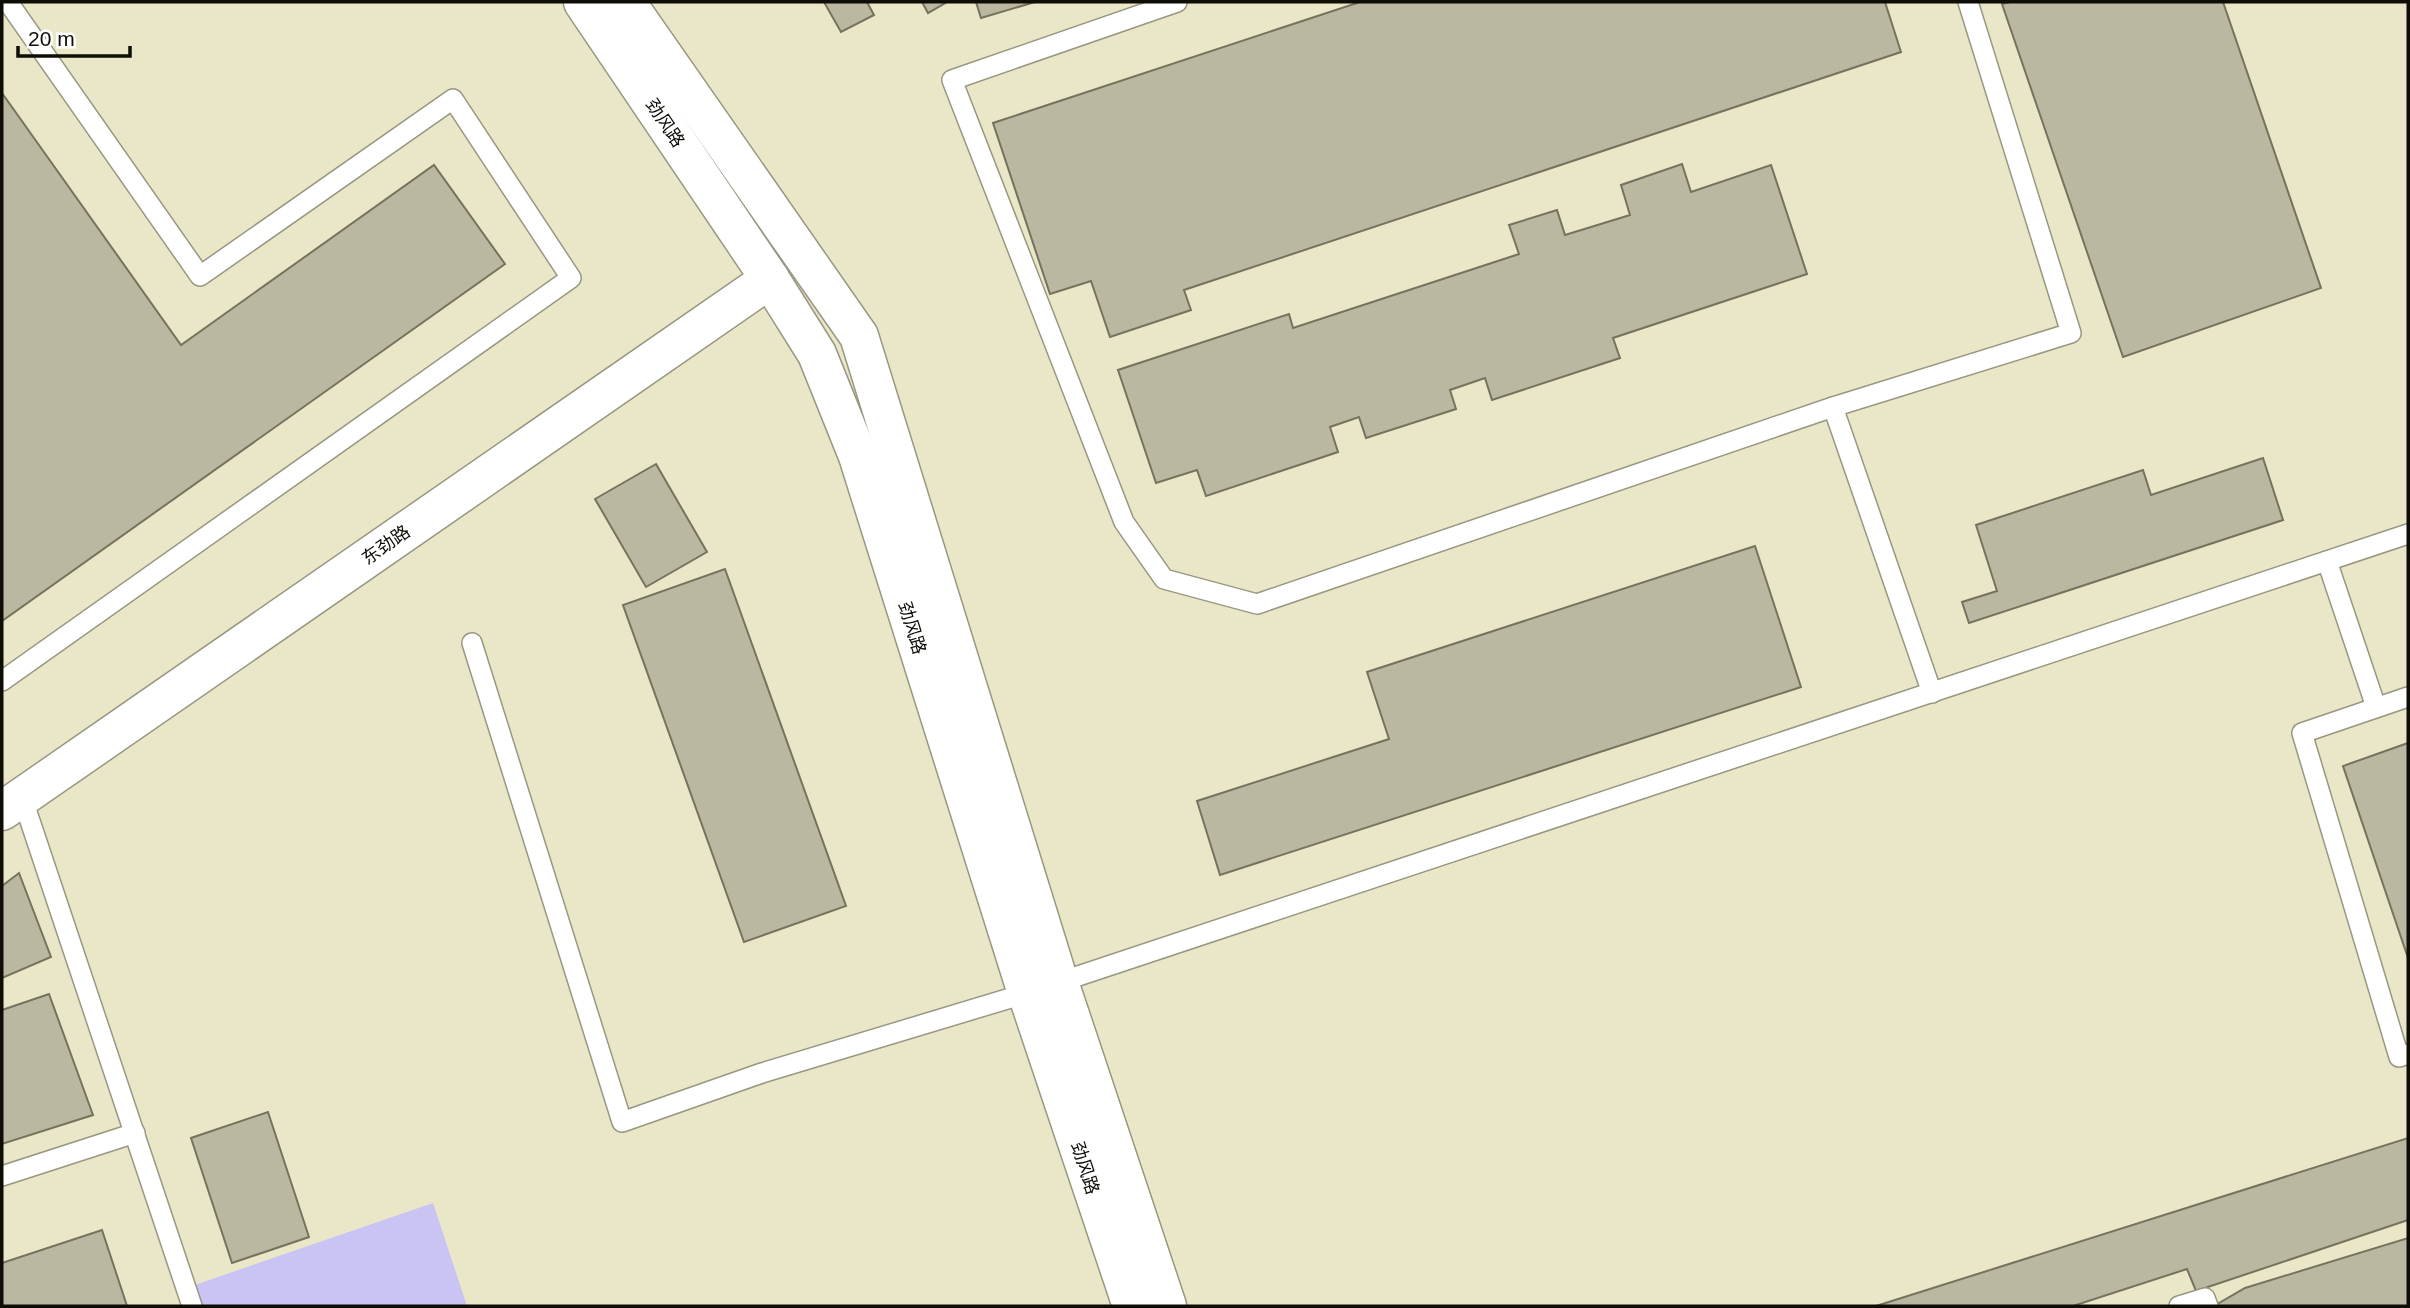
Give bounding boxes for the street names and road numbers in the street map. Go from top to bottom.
street label: 劲风路 [642,95,688,151]
street label: 东劲路 [358,521,414,569]
street label: 劲风路 [895,599,929,657]
street label: 劲风路 [1067,1139,1103,1197]

